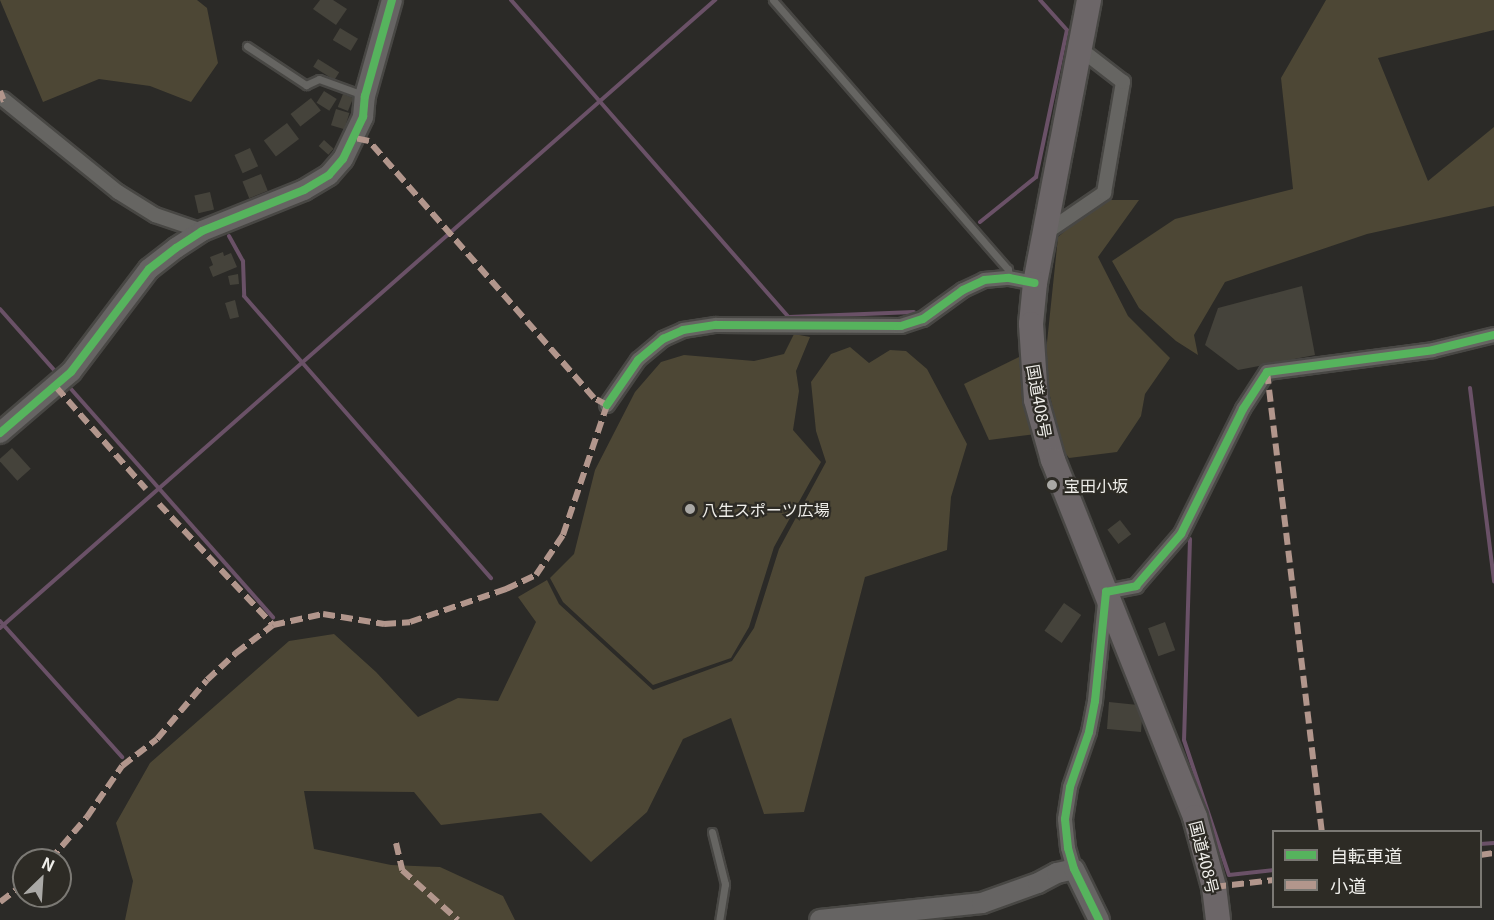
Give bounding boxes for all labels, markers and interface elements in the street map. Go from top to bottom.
street label: 国道408号 [1024,363,1056,439]
place label: 宝田小坂 [1064,475,1128,495]
marker: 宝田小坂 [1045,478,1059,492]
place label: 八生スポーツ広場 [702,499,830,519]
marker: 八生スポーツ広場 [683,502,697,516]
street label: 国道408号 [1187,818,1223,896]
legend [1272,830,1482,908]
text: 自転車道 [1330,842,1402,868]
north arrow [12,848,72,908]
text: N [38,850,59,877]
text: 小道 [1330,872,1366,898]

